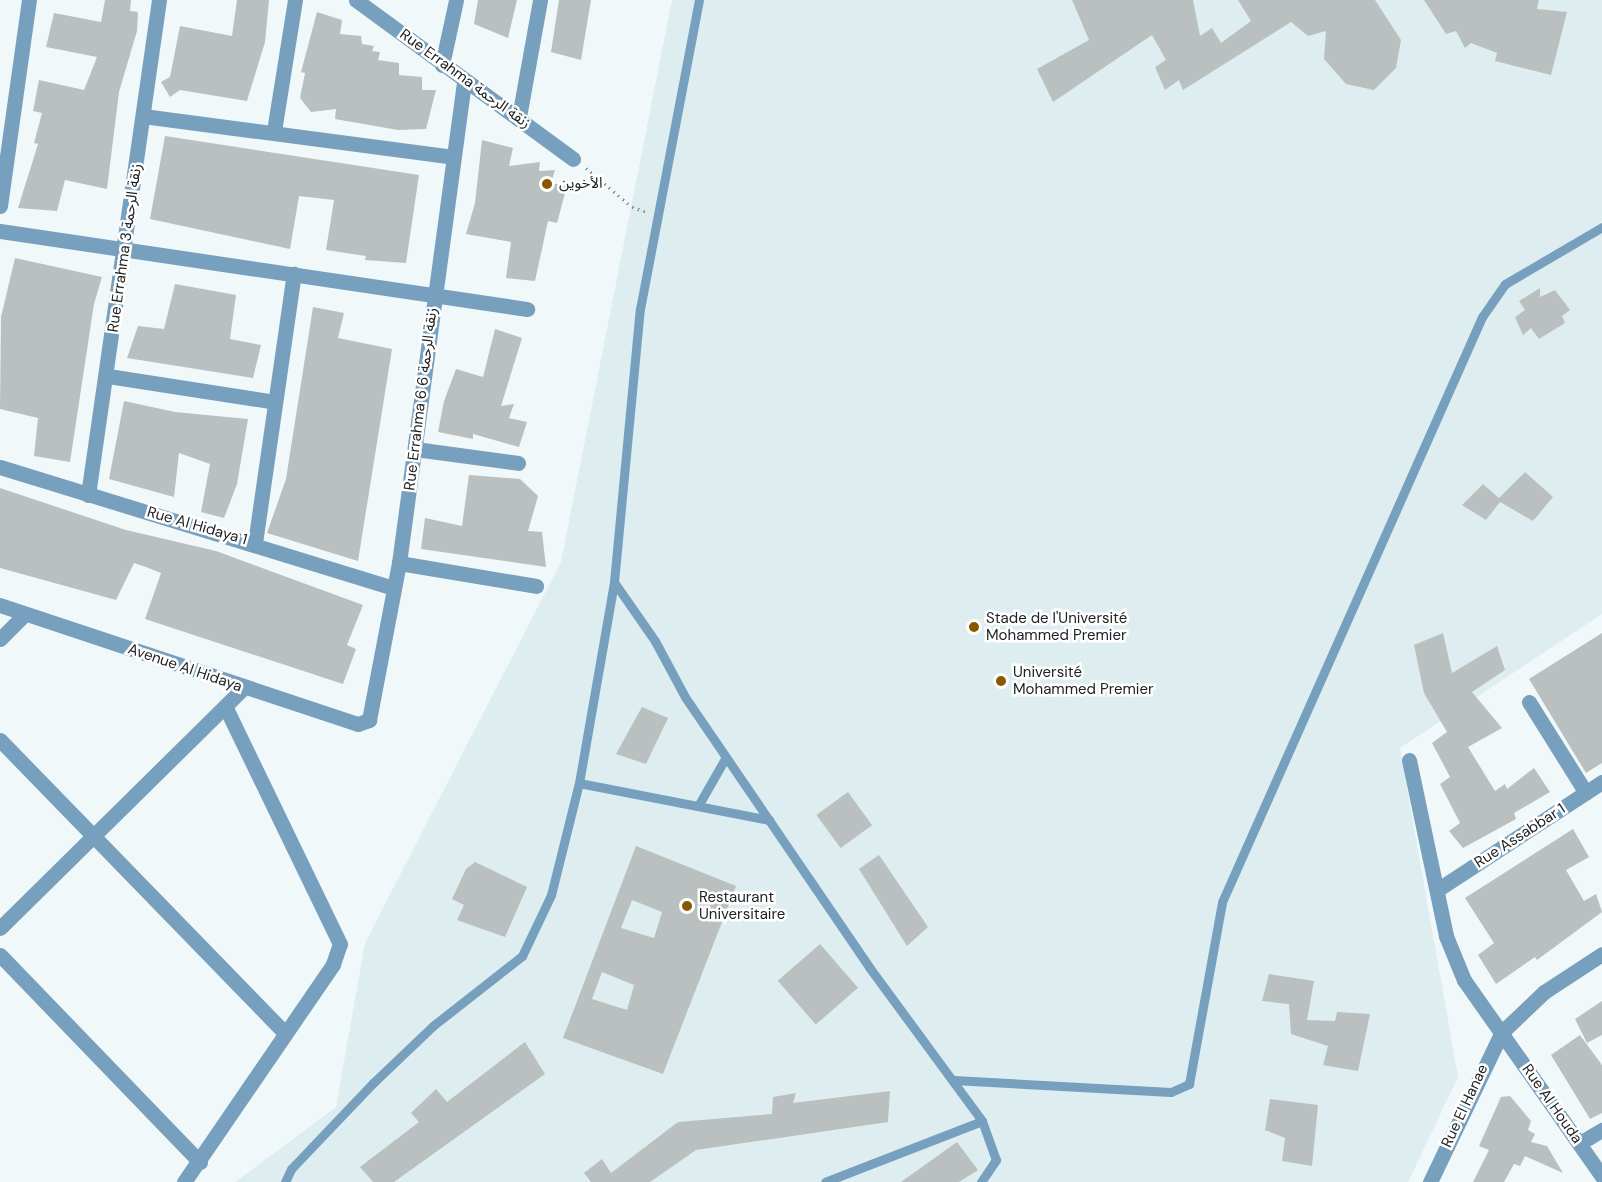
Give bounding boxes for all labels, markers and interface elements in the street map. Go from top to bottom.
street label: Rue Errahma زنقة الرحمة [396,25,534,133]
street label: Rue Errahma 3 زنقة الرحمة [104,163,146,333]
place label: الأخوين [559,175,603,193]
marker: الأخوين [540,177,554,191]
street label: Rue Errahma 6 6 زنقة الرحمة [401,307,441,491]
street label: Rue Al Hidaya 1 [145,503,249,549]
place label: Stade de l'Université Mohammed Premier [986,609,1127,644]
marker: Stade de l'Université Mohammed Premier [967,620,981,634]
street label: Avenue Al Hidaya [126,640,244,696]
place label: Université Mohammed Premier [1013,663,1153,698]
marker: Université Mohammed Premier [994,674,1008,688]
street label: Rue Assabbar 1 [1471,800,1569,872]
place label: Restaurant Universitaire [699,888,785,923]
marker: Restaurant Universitaire [680,899,694,913]
street label: Rue Al Houda [1518,1061,1586,1147]
street label: Rue El Hanae [1438,1062,1492,1150]

